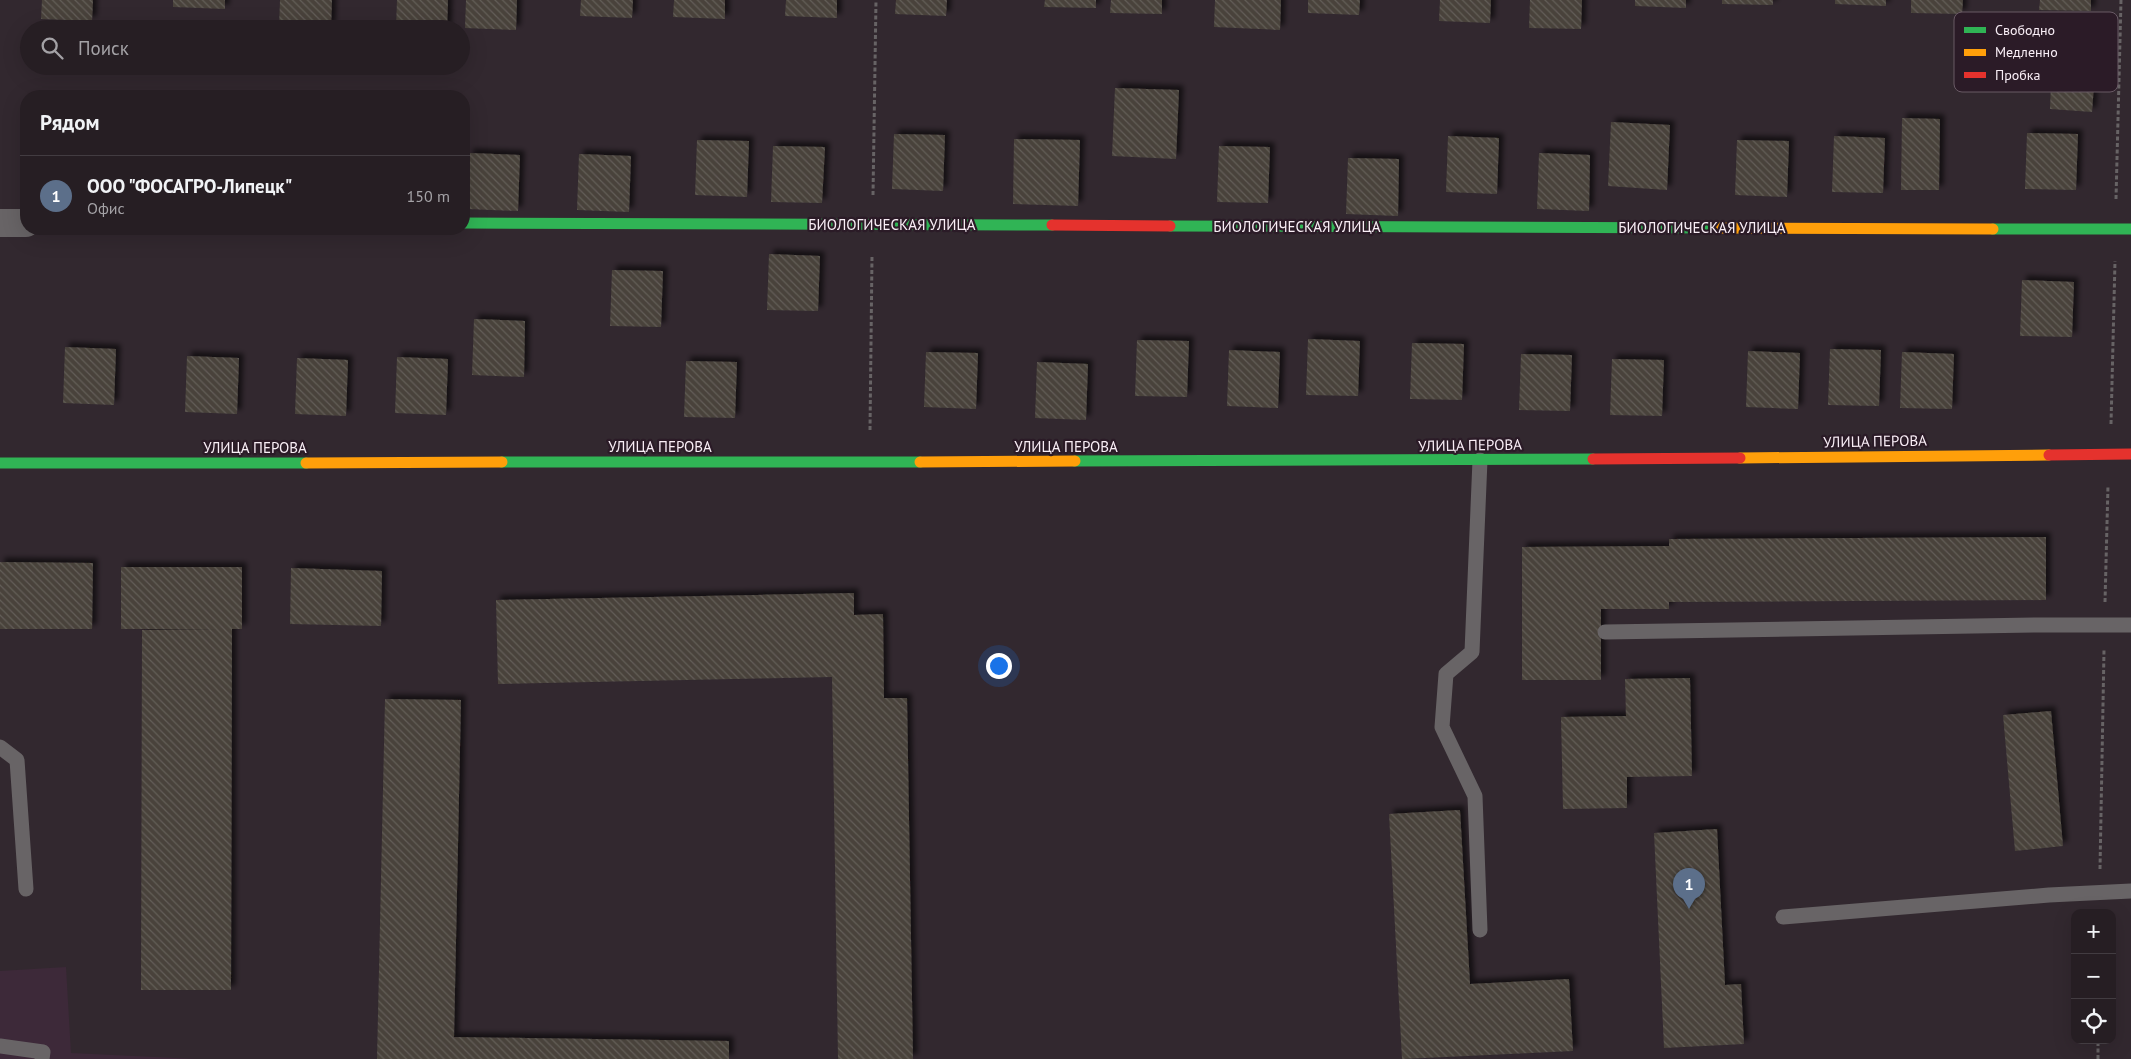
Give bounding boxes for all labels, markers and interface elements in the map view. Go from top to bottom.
legend [1954,12,2118,92]
search box [20,20,470,75]
text: Свободно [1995,21,2055,39]
icon: search [38,34,66,62]
text: Поиск [78,36,129,60]
text: Медленно [1995,43,2058,61]
text: Пробка [1995,66,2040,84]
text: Рядом [40,109,99,136]
text: ООО "ФОСАГРО-Липецк" [87,174,292,198]
text: 1 [51,186,61,206]
text: 150 m [407,186,450,206]
text: Офис [87,198,125,218]
street label: БИОЛОГИЧЕСКАЯ УЛИЦА [808,215,976,234]
street label: БИОЛОГИЧЕСКАЯ УЛИЦА [1213,217,1381,236]
street label: БИОЛОГИЧЕСКАЯ УЛИЦА [1618,218,1786,237]
street label: УЛИЦА ПЕРОВА [1823,431,1927,451]
street label: УЛИЦА ПЕРОВА [1418,435,1522,455]
street label: УЛИЦА ПЕРОВА [608,437,712,456]
street label: УЛИЦА ПЕРОВА [1014,437,1118,456]
street label: УЛИЦА ПЕРОВА [203,438,307,457]
your location [986,653,1012,679]
pin: 1 [1673,868,1705,909]
map controls [2071,909,2116,1044]
button: + [2071,909,2116,954]
button: − [2071,954,2116,999]
button: locate [2071,999,2116,1044]

